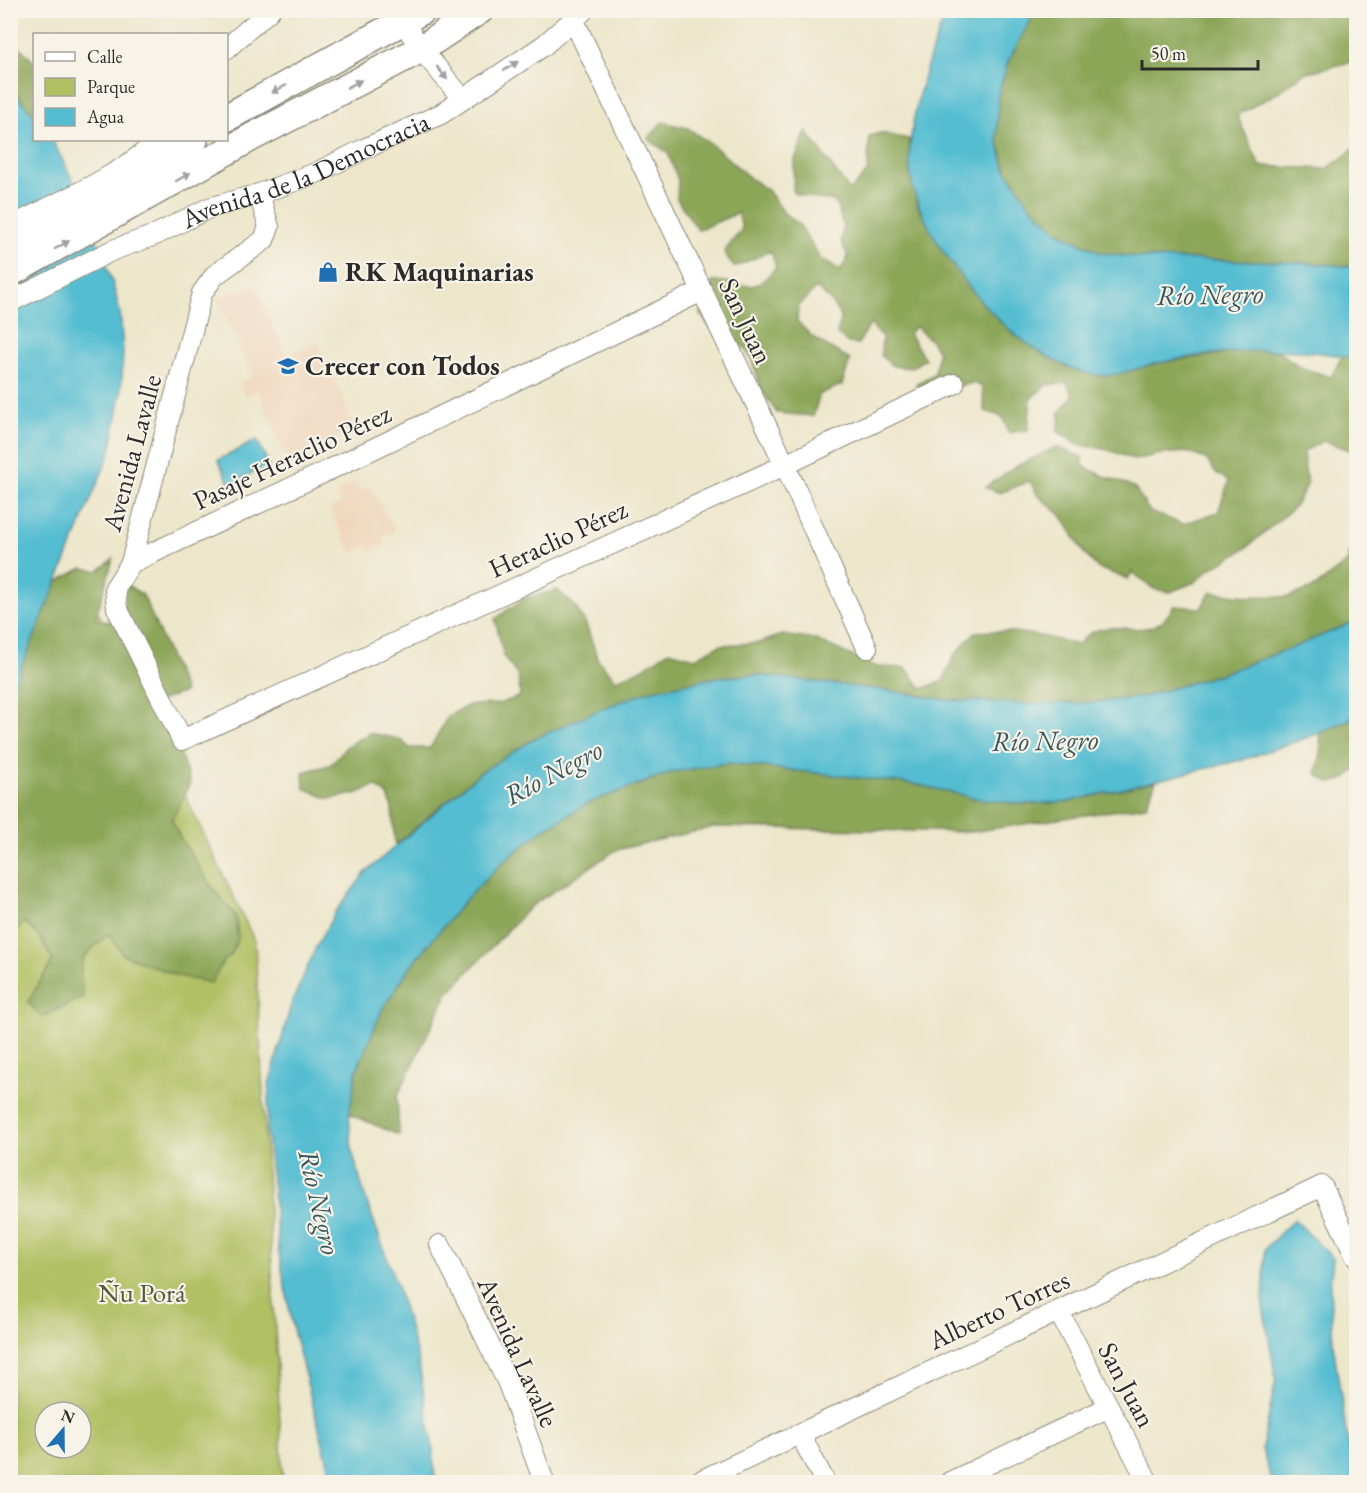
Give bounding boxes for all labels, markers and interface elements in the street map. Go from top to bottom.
legend [33,33,228,141]
scale bar [1142,33,1258,71]
text: 50 m [1151,42,1186,65]
text: Calle [87,45,123,68]
one-way arrow [503,61,520,72]
one-way arrow [435,65,448,80]
text: Parque [87,75,135,98]
one-way arrow [346,79,363,89]
one-way arrow [270,84,287,94]
street label: Avenida de la Democracia [174,104,435,237]
text: Agua [86,105,125,128]
one-way arrow [174,172,191,182]
one-way arrow [54,240,71,250]
place label: RK Maquinarias [345,254,534,289]
shop icon: RK Maquinarias [316,260,340,284]
street label: San Juan [711,272,782,370]
water label: Río Negro [1156,275,1264,313]
place label: Crecer con Todos [305,348,500,383]
school or university icon: Crecer con Todos [276,354,300,378]
street label: Avenida Lavalle [94,371,169,536]
street label: Pasaje Heraclio Pérez [187,395,397,518]
street label: Heraclio Pérez [483,491,633,586]
water label: Río Negro [991,721,1099,759]
water label: Río Negro [497,731,609,813]
water label: Río Negro [290,1146,350,1259]
street label: Alberto Torres [922,1262,1075,1358]
street label: Avenida Lavalle [469,1270,567,1432]
park label: Ñu Porá [98,1275,186,1310]
street label: San Juan [1091,1336,1164,1433]
north arrow [33,1400,93,1460]
text: N [58,1404,78,1428]

